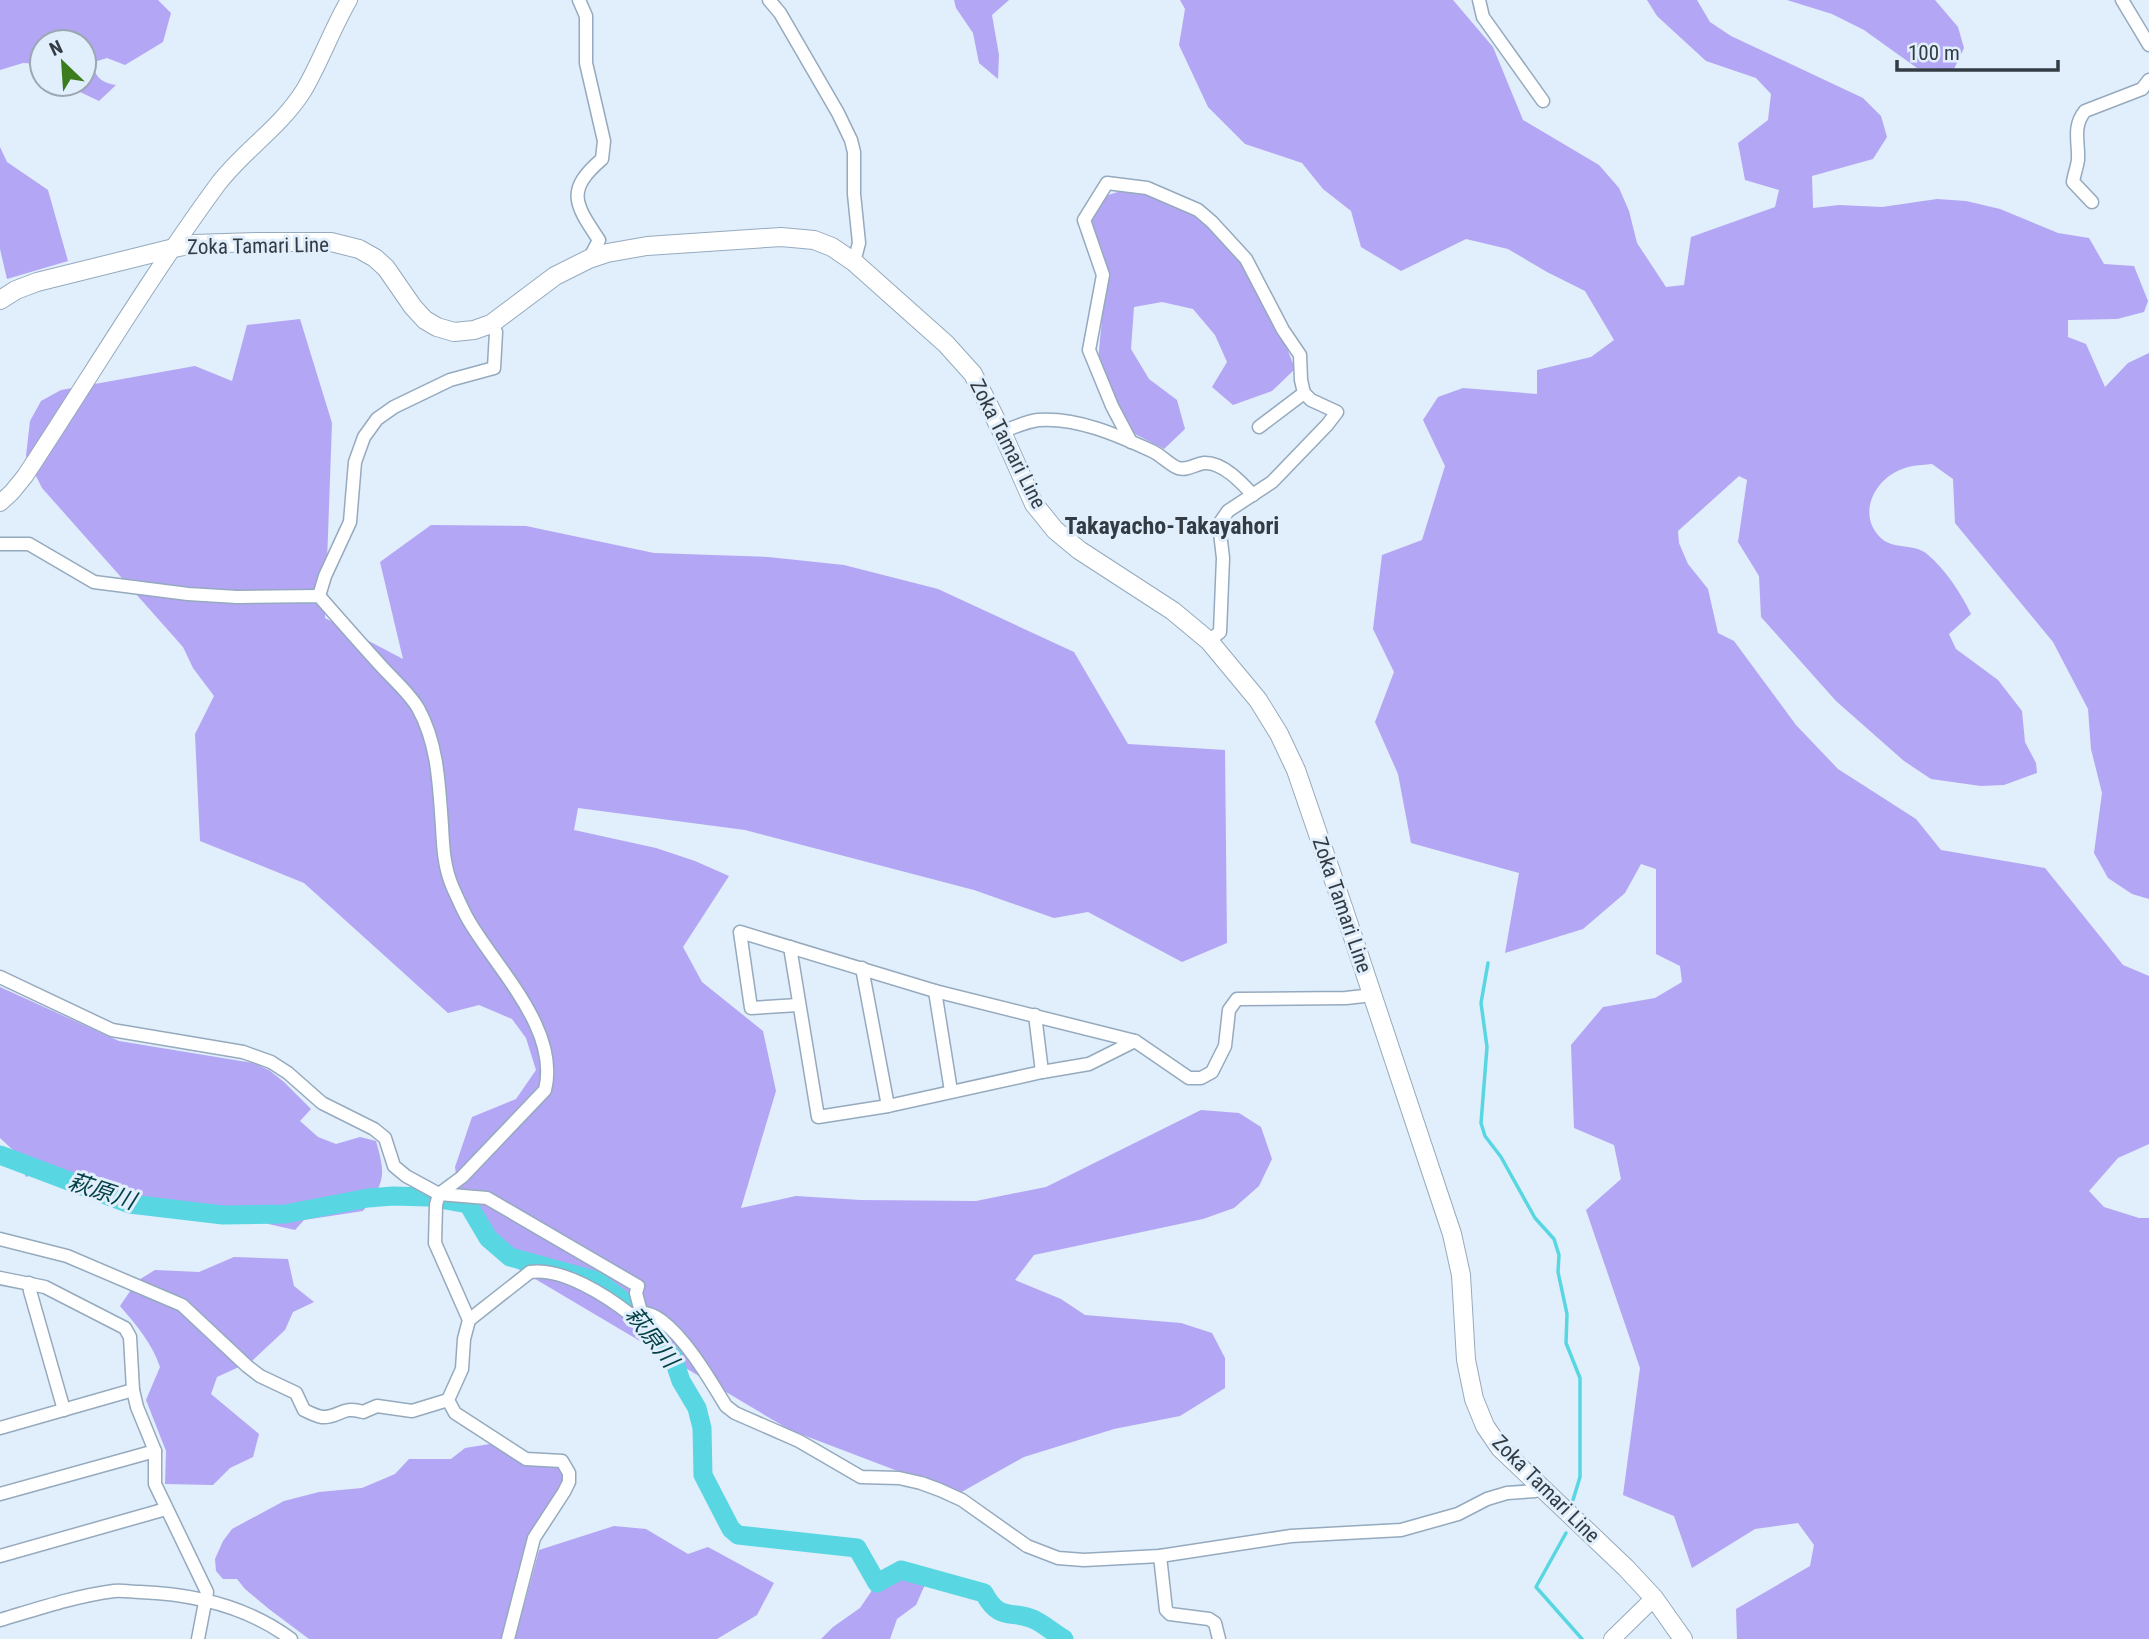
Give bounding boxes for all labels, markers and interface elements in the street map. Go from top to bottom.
north arrow [28,28,98,98]
scale bar [1897,28,2058,72]
text: N [46,35,66,61]
text: 100 m [1908,41,1960,65]
street label: Zoka Tamari Line [187,233,329,259]
street label: Zoka Tamari Line [965,375,1051,513]
district label: Takayacho-Takayahori [1065,512,1279,540]
street label: Zoka Tamari Line [1308,834,1376,976]
water label: 萩原川 [65,1168,142,1216]
water label: 萩原川 [620,1302,685,1375]
street label: Zoka Tamari Line [1487,1430,1605,1548]

